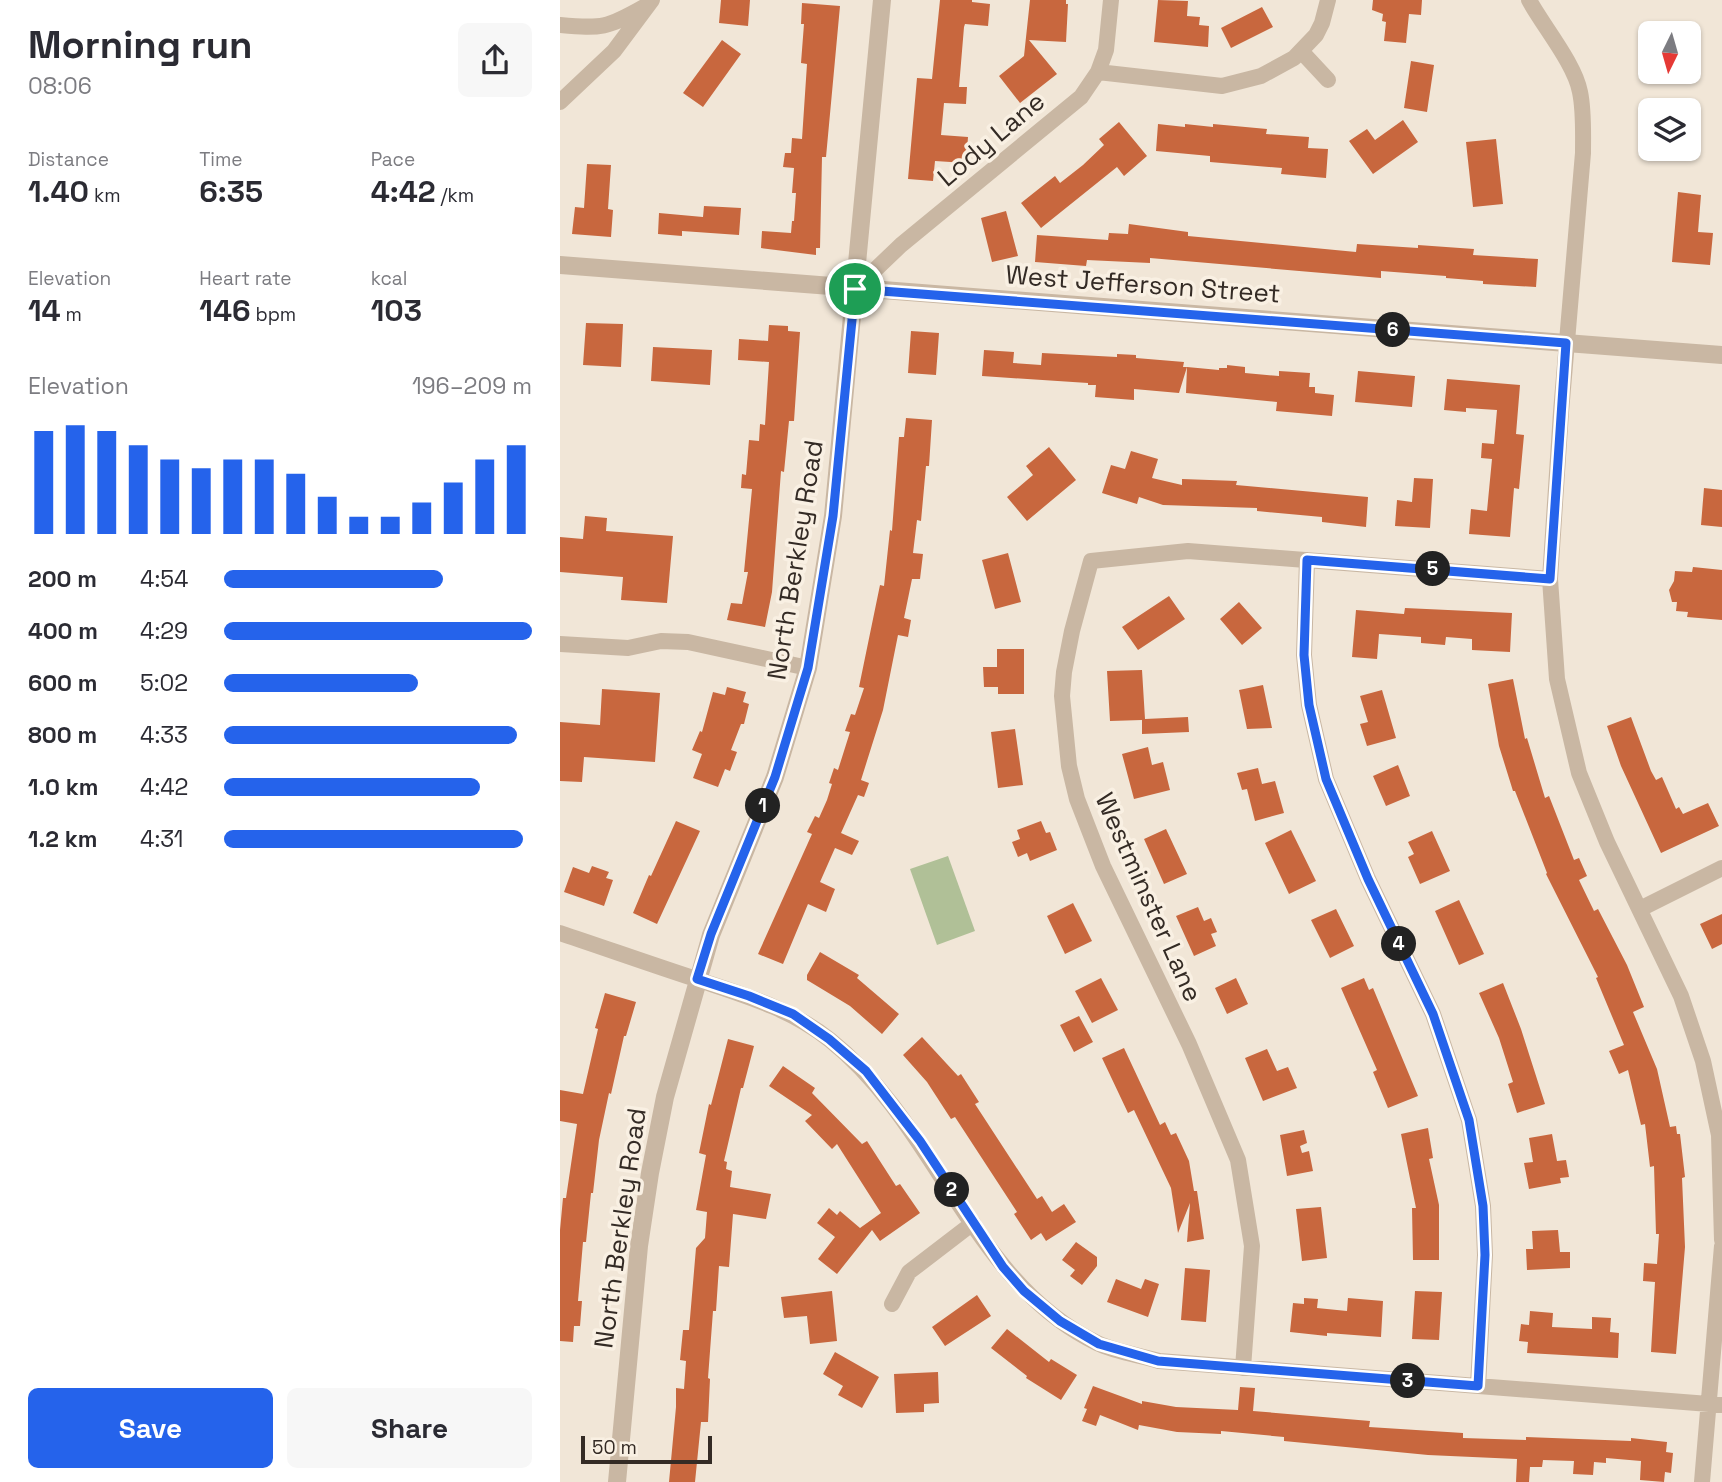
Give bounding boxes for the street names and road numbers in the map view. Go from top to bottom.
street label: Lody Lane [930,84,1052,194]
street label: West Jefferson Street [1004,257,1282,311]
street label: North Berkley Road [759,438,831,682]
street label: Westminster Lane [1088,787,1210,1007]
street label: North Berkley Road [586,1106,654,1350]

